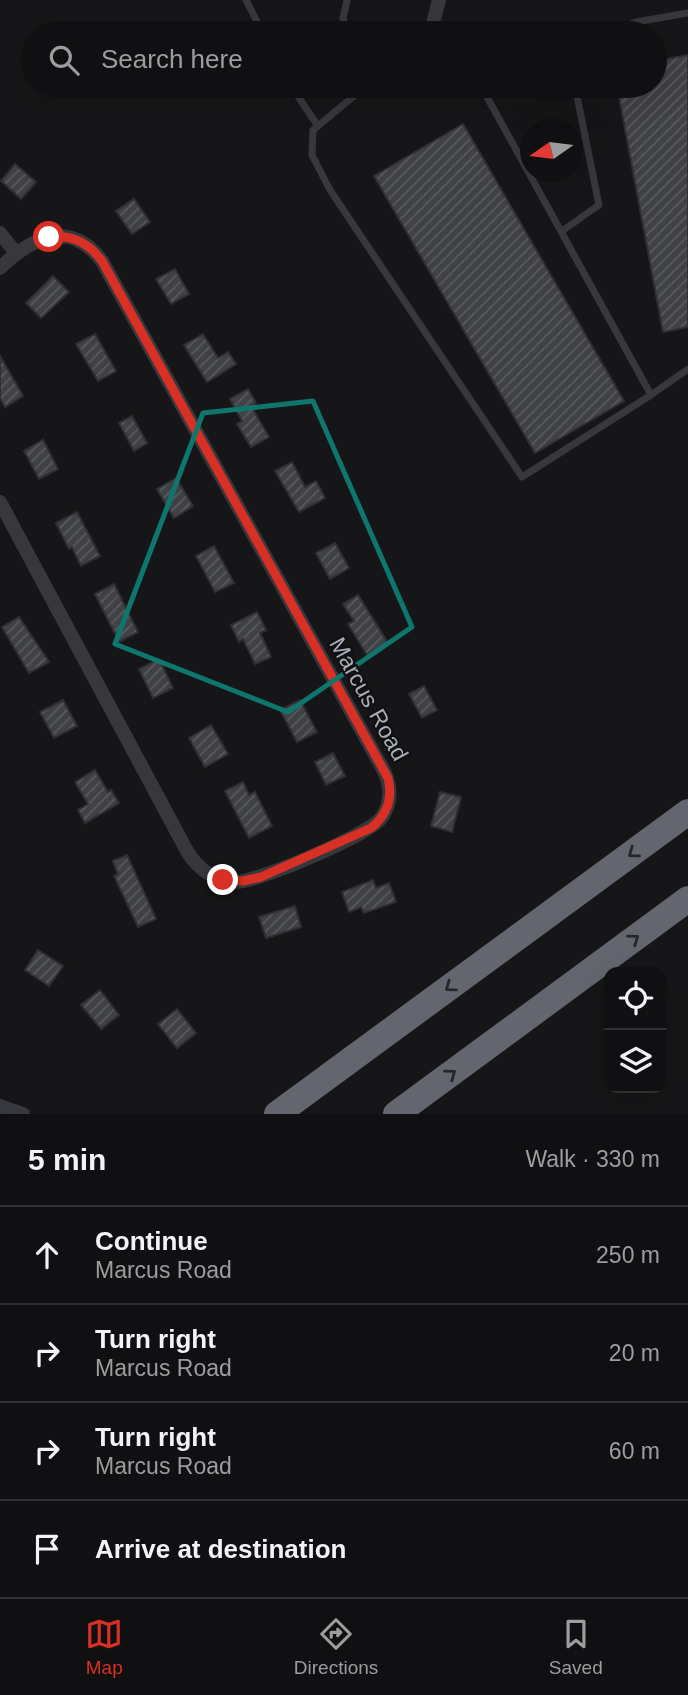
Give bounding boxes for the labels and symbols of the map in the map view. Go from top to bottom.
north arrow [520,119,583,182]
route start [33,221,64,252]
street label: Marcus Road [324,633,414,765]
one-way arrow [628,845,641,857]
route end [207,864,238,895]
one-way arrow [626,935,639,947]
one-way arrow [445,979,457,992]
one-way arrow [443,1070,456,1082]

